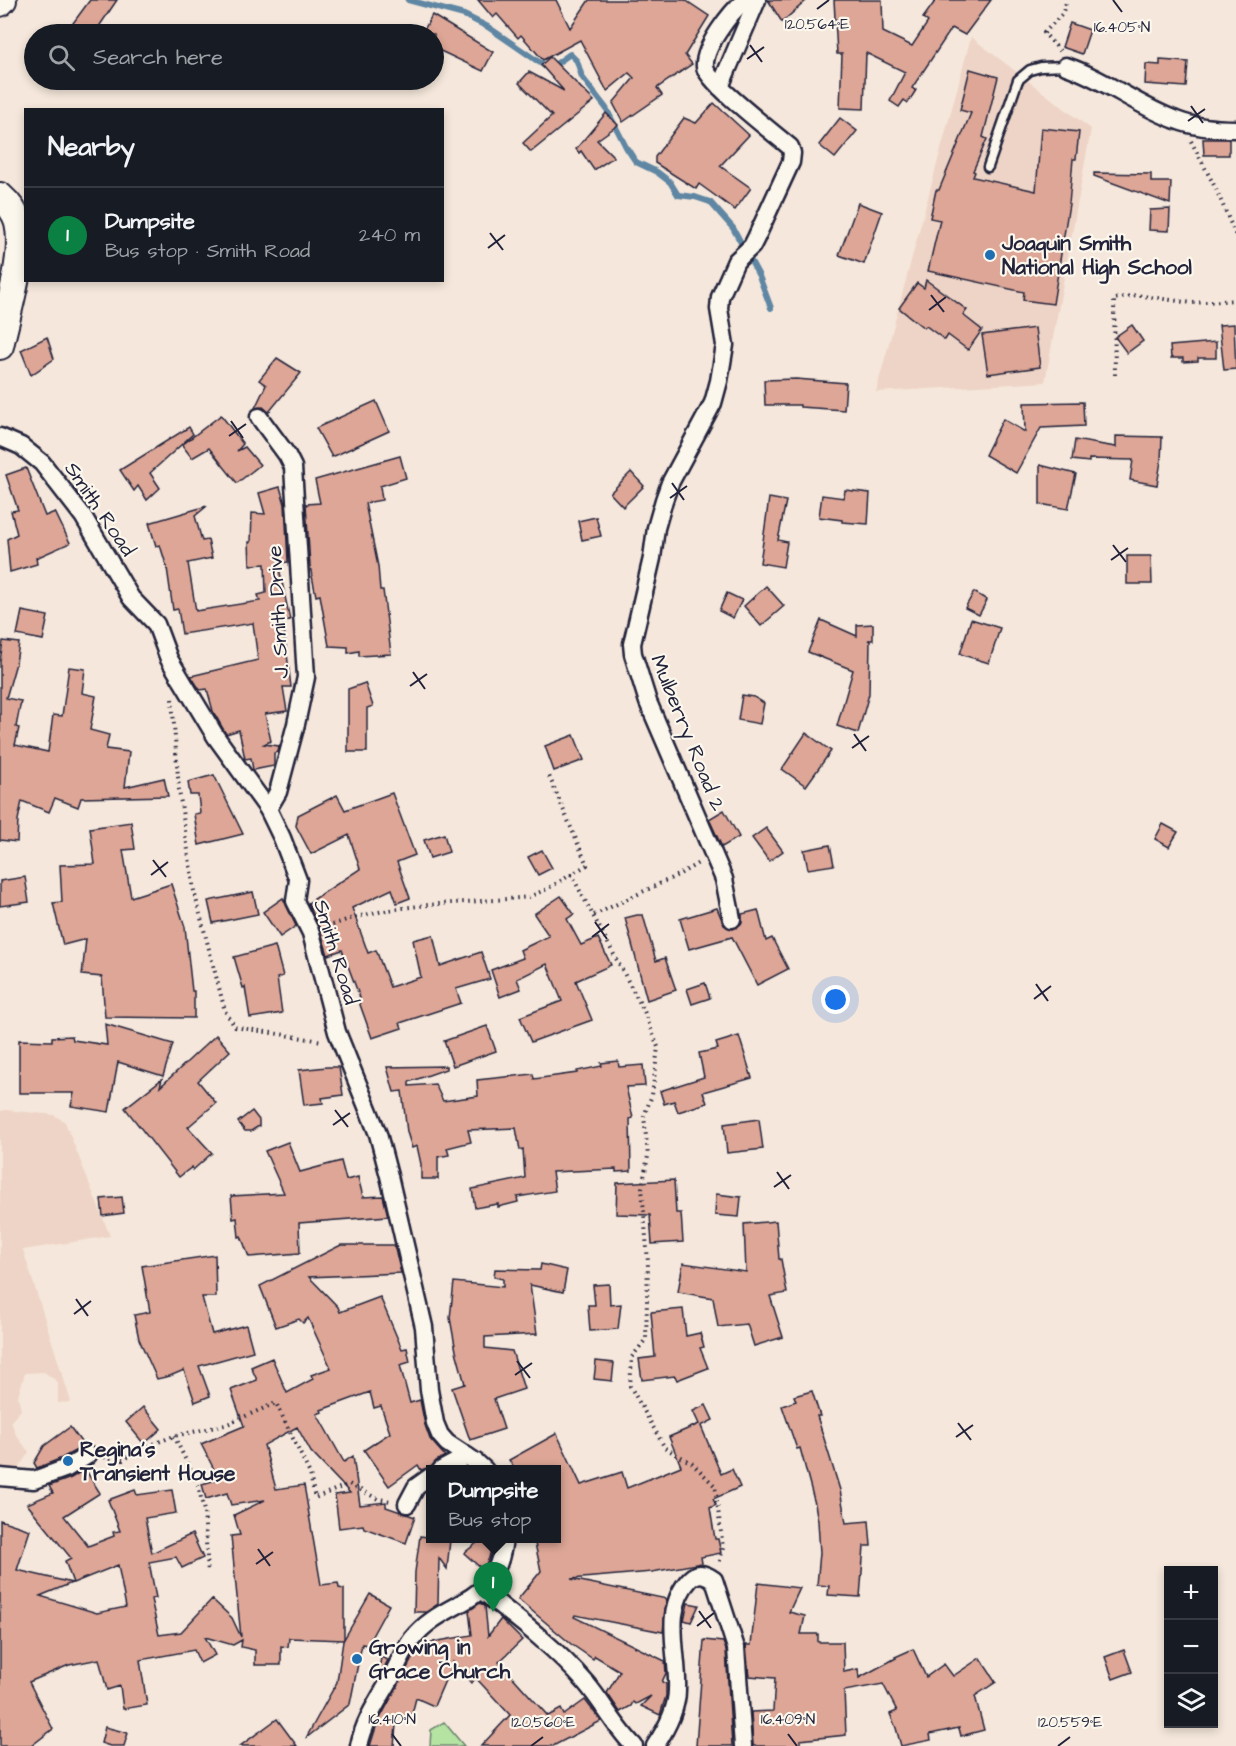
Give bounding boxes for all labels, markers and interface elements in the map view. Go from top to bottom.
text: 120.564°E [785,14,849,35]
text: 16.405°N [1094,17,1150,38]
search box [24,24,444,90]
icon: search [45,41,78,74]
text: Search here [93,42,223,73]
text: Nearby [48,129,135,165]
text: Dumpsite [105,206,195,237]
text: 1 [66,221,69,249]
text: 240 m [359,221,420,249]
place label: Joaquin Smith National High School [1001,229,1193,284]
text: Bus stop · Smith Road [105,237,310,265]
marker: Joaquin Smith National High School [983,248,997,262]
street label: Smith Road [58,456,142,562]
street label: J. Smith Drive [260,545,296,679]
street label: Mulberry Road 2 [642,650,733,816]
street label: Smith Road [306,896,366,1008]
your location [821,985,850,1014]
place label: Regina's Transient House [79,1435,236,1488]
marker: Regina's Transient House [61,1454,75,1468]
popup [426,1465,561,1543]
text: Dumpsite [449,1475,538,1506]
text: Bus stop [449,1506,531,1534]
pin: 1 [474,1562,512,1612]
map controls [1164,1566,1218,1728]
button: + [1164,1566,1218,1620]
button: − [1164,1620,1218,1674]
place label: Growing in Grace Church [369,1633,511,1686]
marker: Growing in Grace Church [350,1652,364,1666]
button: layers [1164,1674,1218,1728]
text: 16.410°N [368,1709,416,1730]
text: 16.409°N [761,1709,815,1730]
text: 120.560°E [511,1712,575,1733]
text: 120.559°E [1038,1712,1102,1733]

